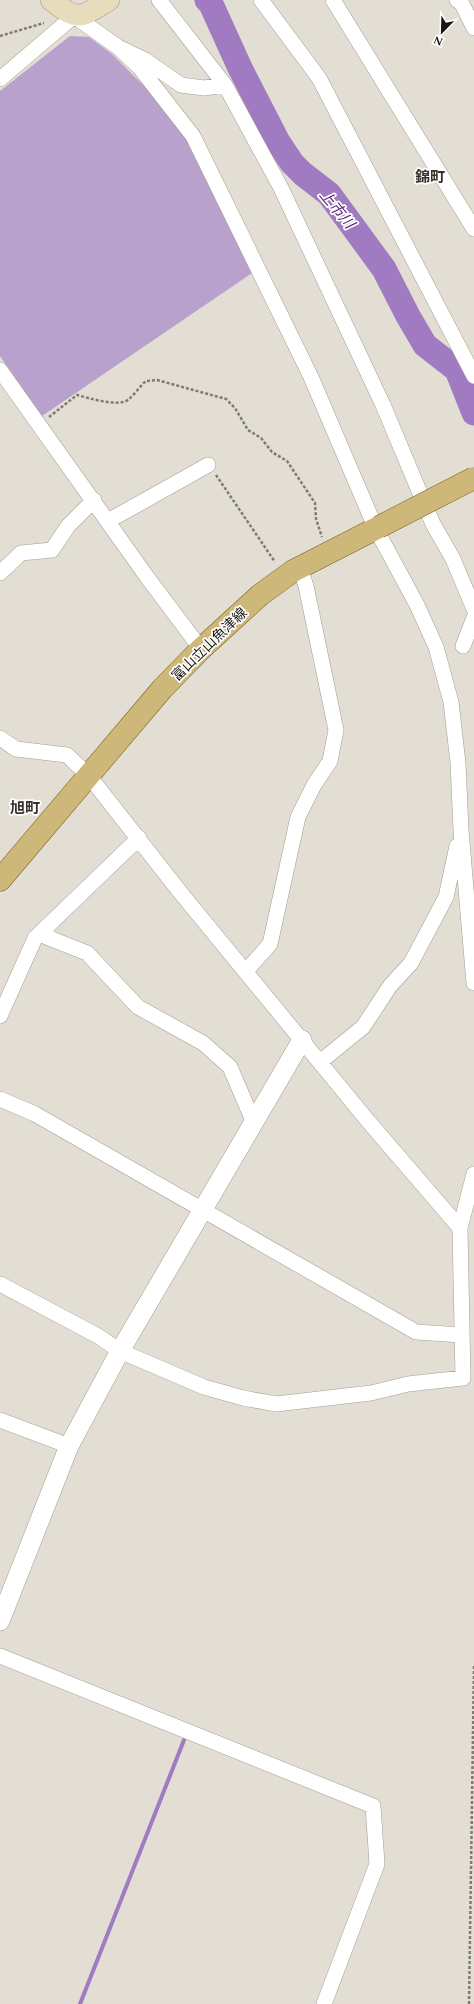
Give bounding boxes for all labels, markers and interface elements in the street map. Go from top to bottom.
north arrow [422,12,462,52]
text: N [431,31,446,50]
district label: 錦町 [415,166,445,189]
water label: 上市川 [313,185,361,235]
street label: 富山立山魚津線 [167,603,252,686]
district label: 旭町 [10,797,40,820]

